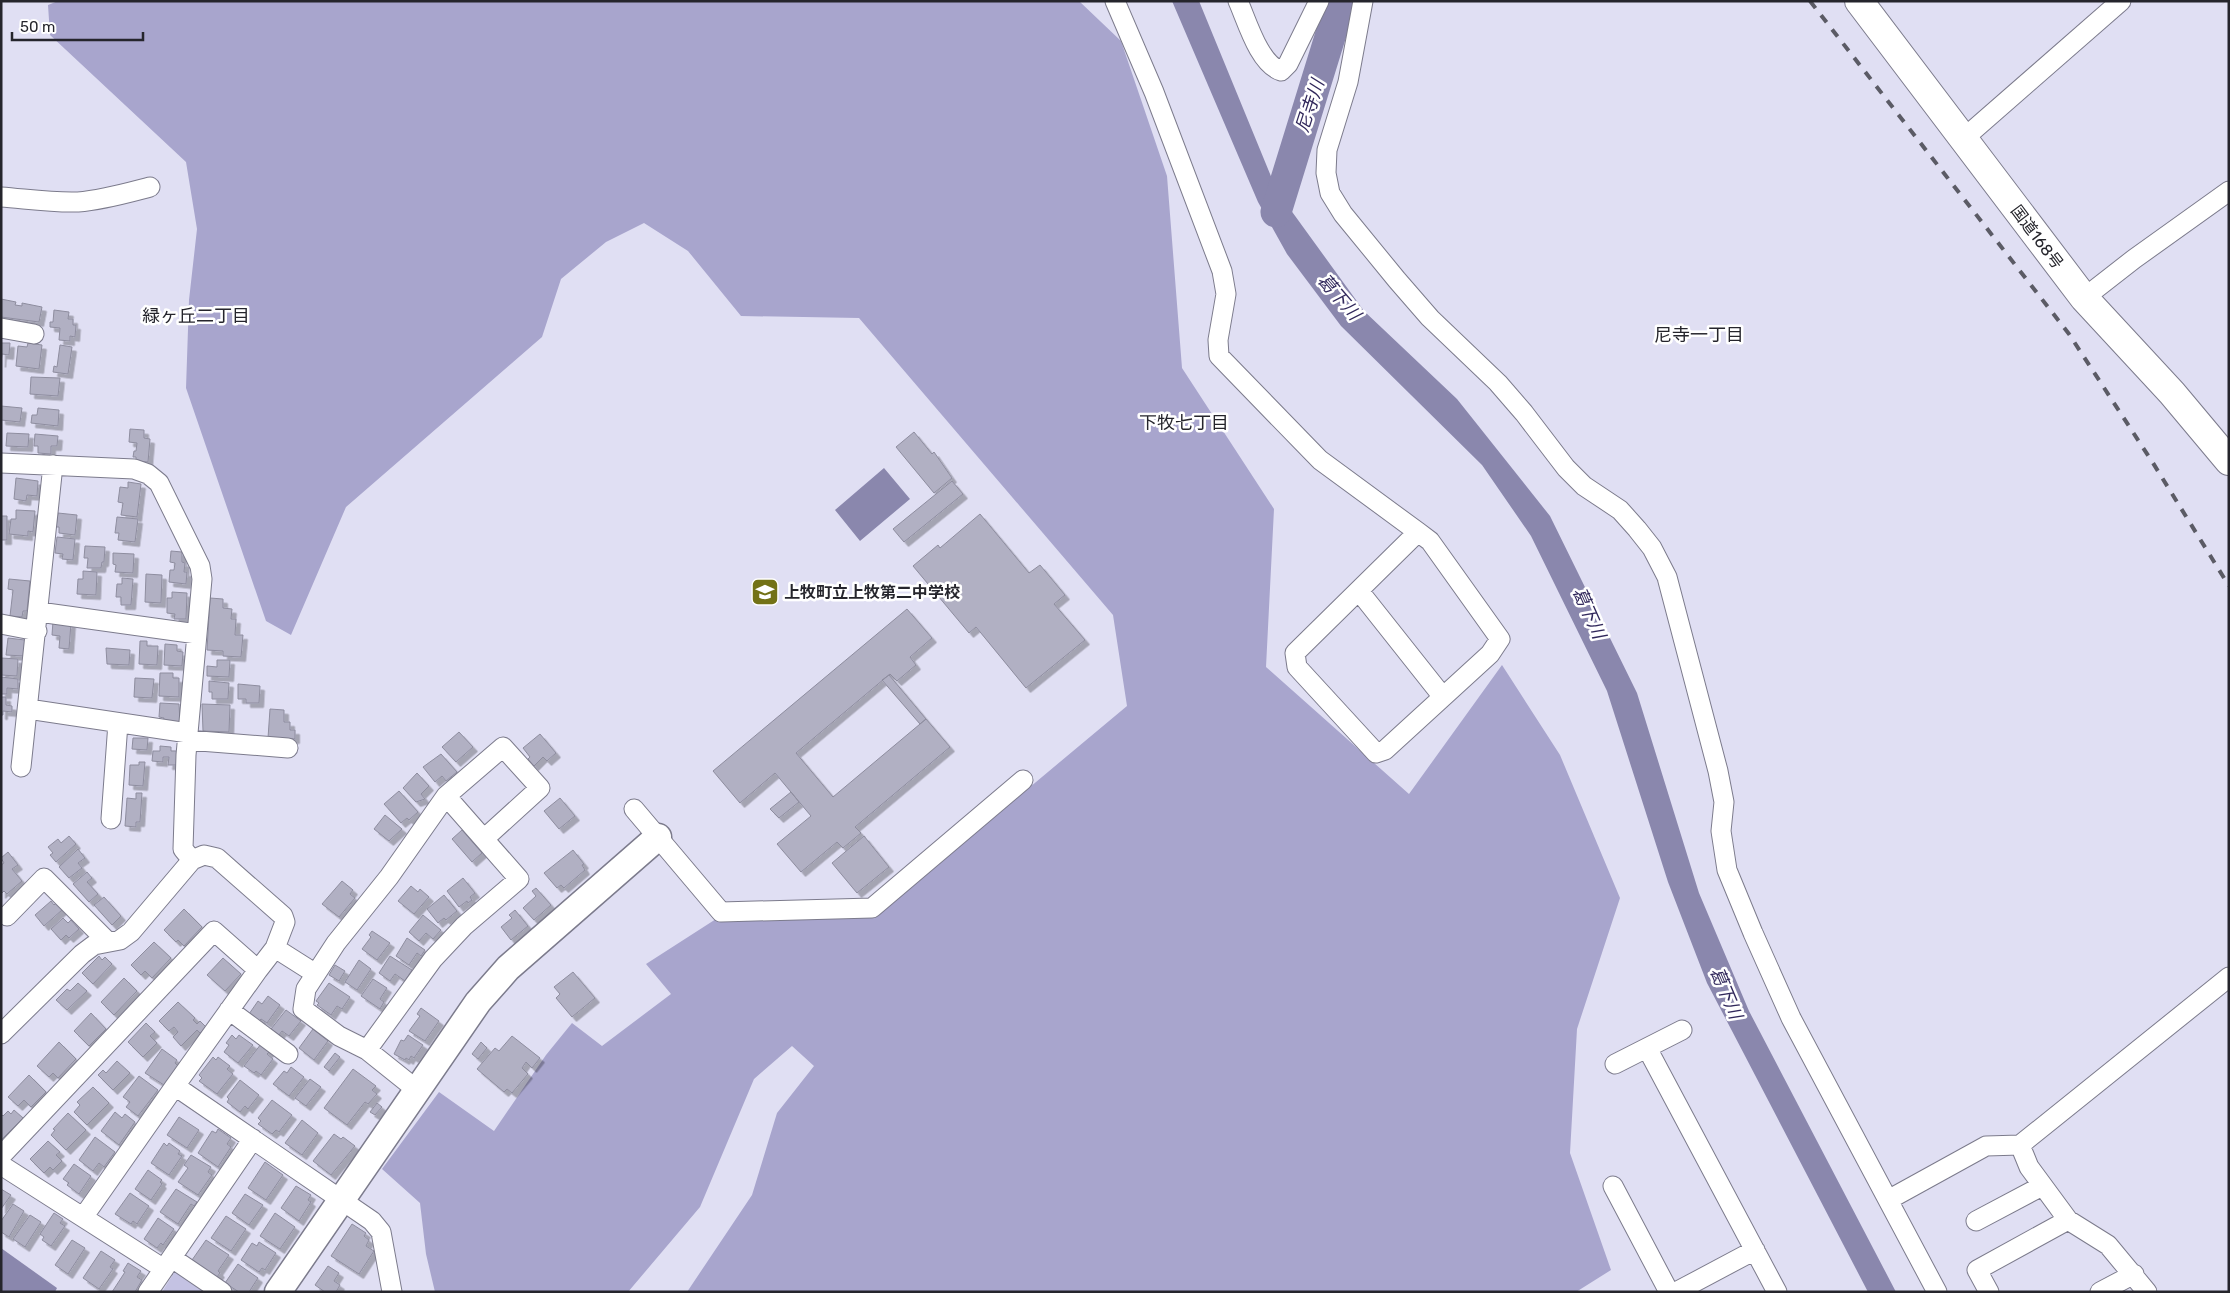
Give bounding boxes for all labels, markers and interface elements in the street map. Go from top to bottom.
scale bar [12,10,144,42]
text: 50 m [20,18,55,36]
water label: 尼寺川 [1291,75,1329,135]
street label: 国道168号 [2007,201,2067,273]
water label: 葛下川 [1313,269,1366,326]
district label: 緑ヶ丘二丁目 [142,305,250,327]
district label: 尼寺一丁目 [1654,324,1744,346]
district label: 下牧七丁目 [1139,412,1229,434]
school or university icon: 上牧町立上牧第二中学校 [750,577,780,607]
place label: 上牧町立上牧第二中学校 [784,583,960,602]
water label: 葛下川 [1568,584,1611,644]
water label: 葛下川 [1705,964,1747,1024]

